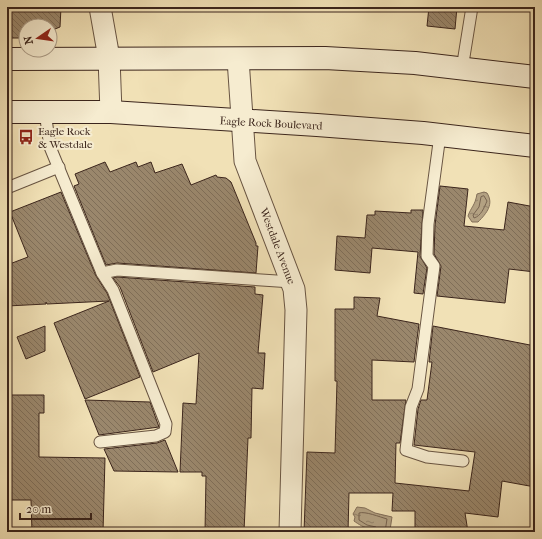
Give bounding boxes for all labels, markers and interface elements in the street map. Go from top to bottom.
north arrow [18,18,58,58]
text: N [21,34,36,46]
street label: Eagle Rock Boulevard [219,114,324,133]
place label: Eagle Rock & Westdale [38,125,93,151]
bus stop icon: Eagle Rock & Westdale [17,128,35,146]
street label: Westdale Avenue [257,205,298,287]
scale bar [20,495,91,521]
text: 20 m [26,502,51,516]

